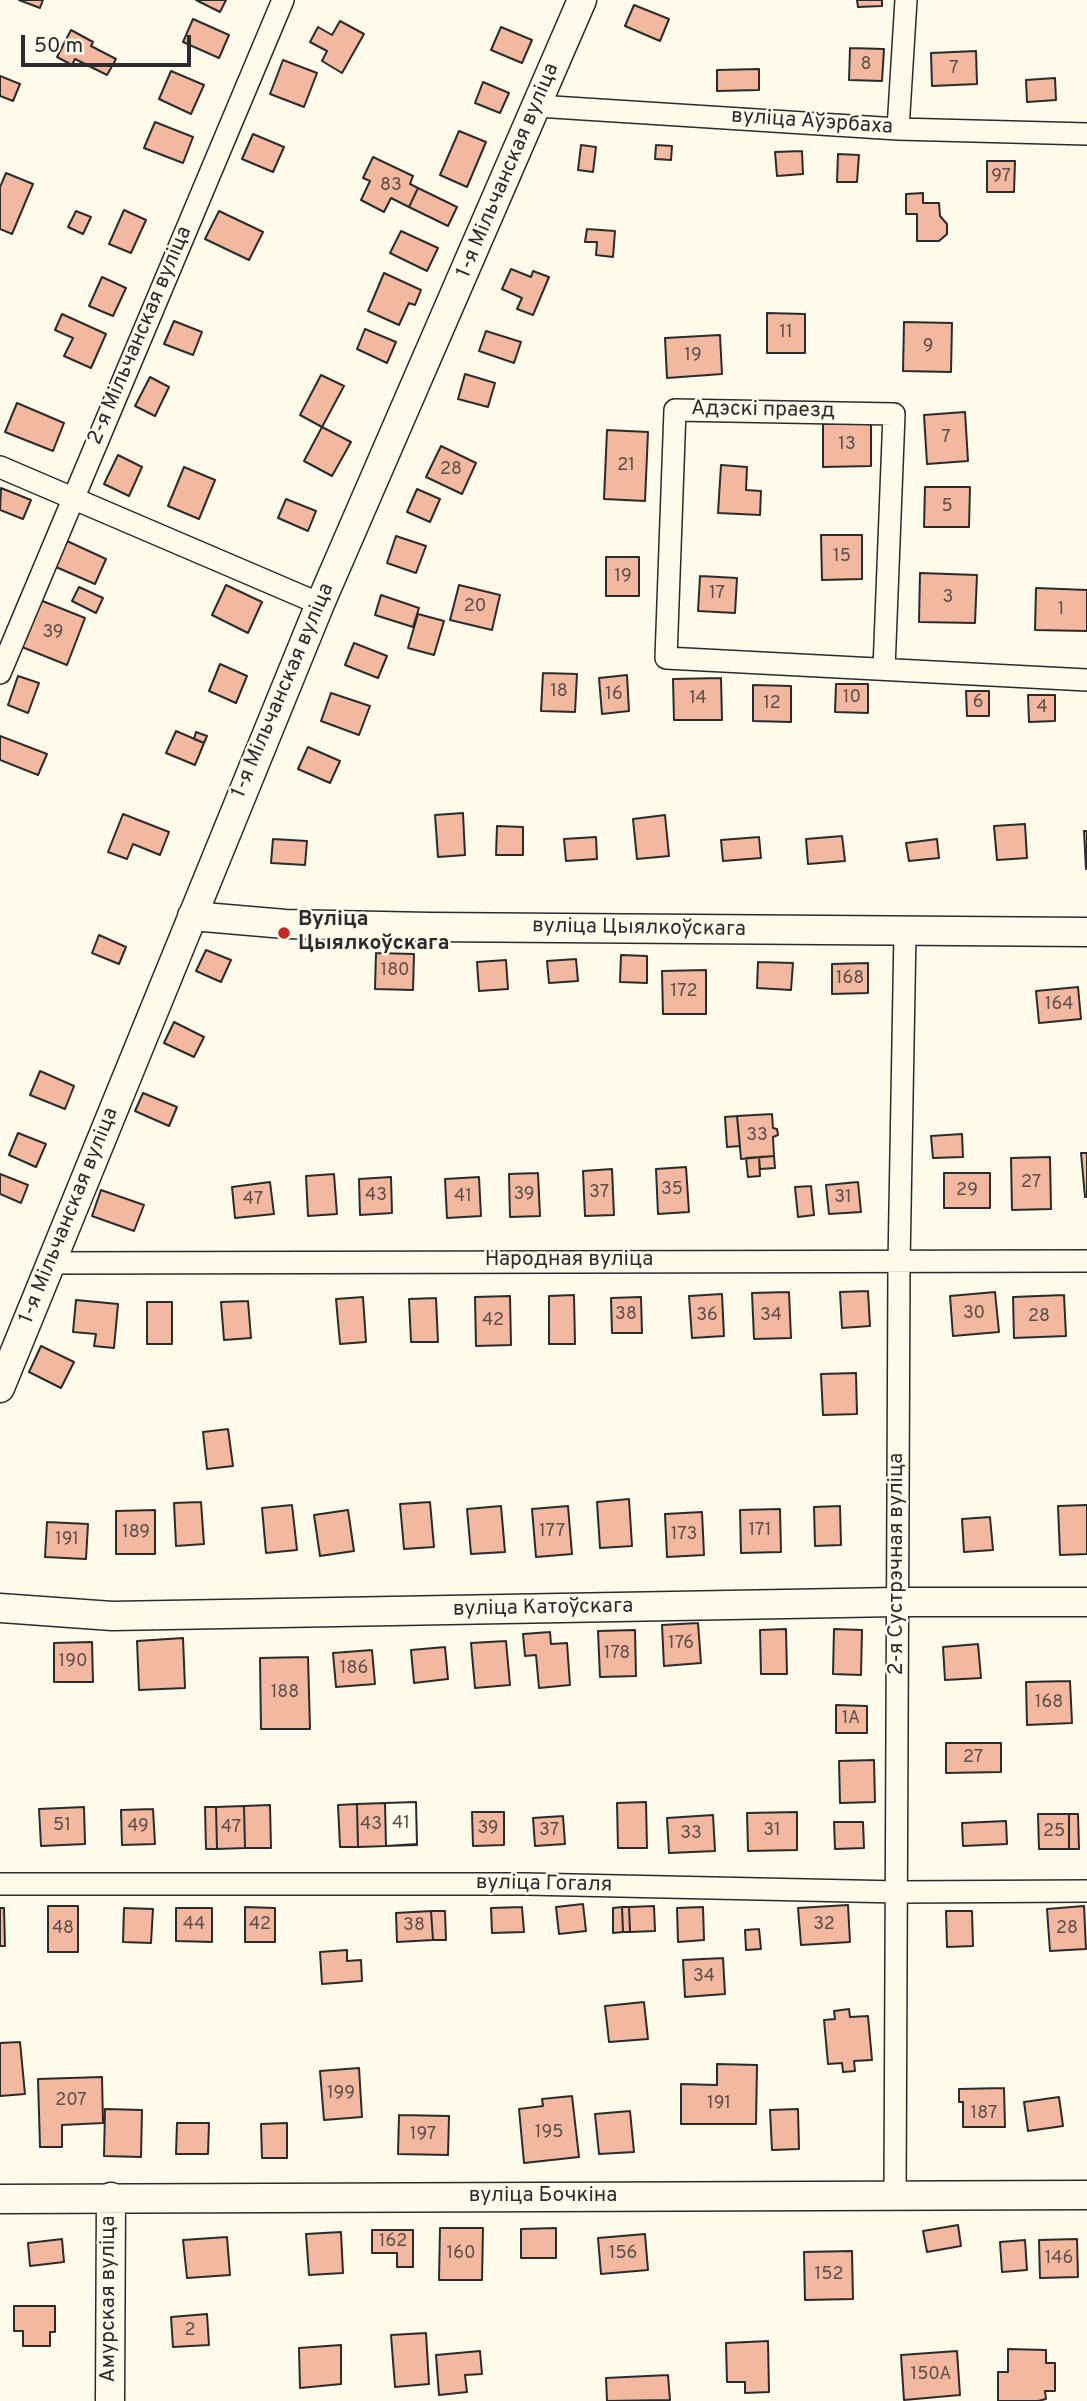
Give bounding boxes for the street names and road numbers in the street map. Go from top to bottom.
street label: 1-я Мільчанская вуліца [452,60,566,282]
street label: вуліца Аўэрбаха [730,105,894,141]
street label: 2-я Мільчанская вуліца [84,223,198,449]
street label: Адэскі праезд [691,397,835,425]
street label: 1-я Мільчанская вуліца [227,580,341,802]
street label: вуліца Цыялкоўскага [532,915,746,943]
street label: 1-я Мільчанская вуліца [15,1104,125,1328]
street label: Народная вуліца [485,1248,653,1274]
street label: 2-я Сустрэчная вуліца [885,1453,911,1675]
street label: вуліца Катоўскага [453,1595,633,1623]
street label: вуліца Гогаля [475,1871,613,1899]
street label: вуліца Бочкіна [469,2184,617,2210]
street label: Амурская вуліца [97,2215,123,2383]

